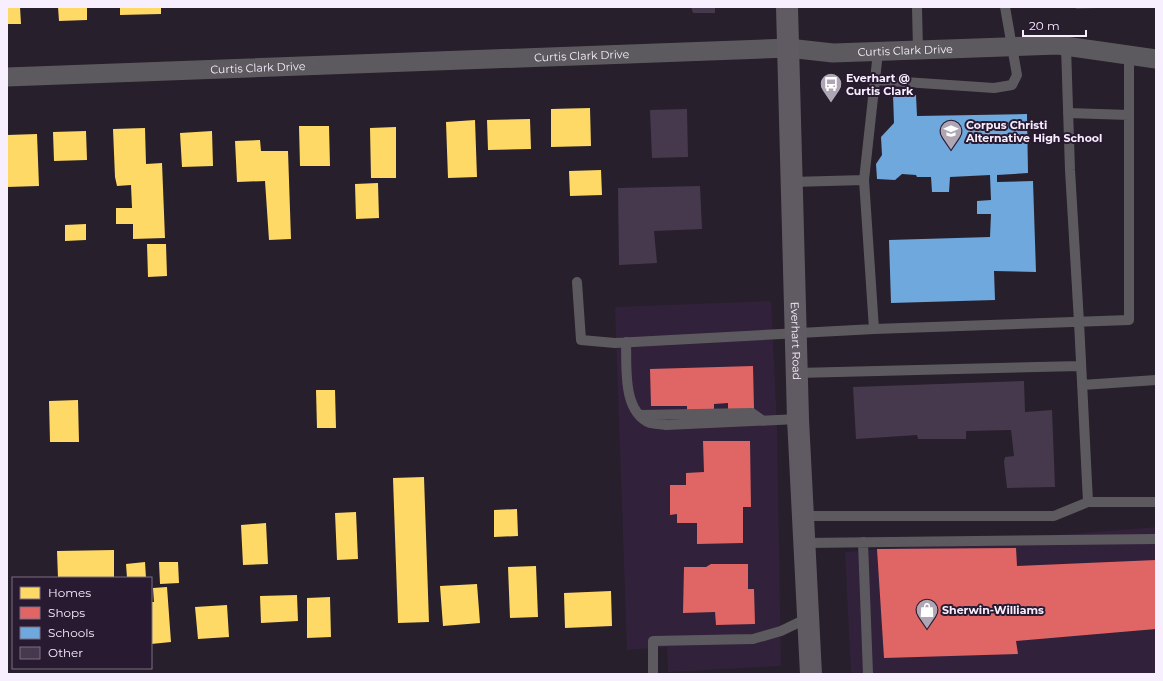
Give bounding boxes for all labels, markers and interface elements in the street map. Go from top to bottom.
scale bar [1023,12,1086,38]
text: 20 m [1029,18,1060,33]
street label: Curtis Clark Drive [857,42,953,59]
street label: Curtis Clark Drive [534,47,630,64]
street label: Curtis Clark Drive [210,59,306,76]
bus stop icon: Everhart @ Curtis Clark [818,71,844,104]
place label: Everhart @ Curtis Clark [846,71,914,98]
school or university icon: Corpus Christi Alternative High School [938,118,964,151]
place label: Corpus Christi Alternative High School [965,118,1102,145]
street label: Everhart Road [788,301,804,380]
legend [12,577,152,669]
text: Homes [48,585,91,600]
shop icon: Sherwin-Williams [914,597,940,630]
place label: Sherwin-Williams [942,603,1044,617]
text: Shops [48,605,85,620]
text: Schools [48,625,94,640]
text: Other [48,645,83,660]

